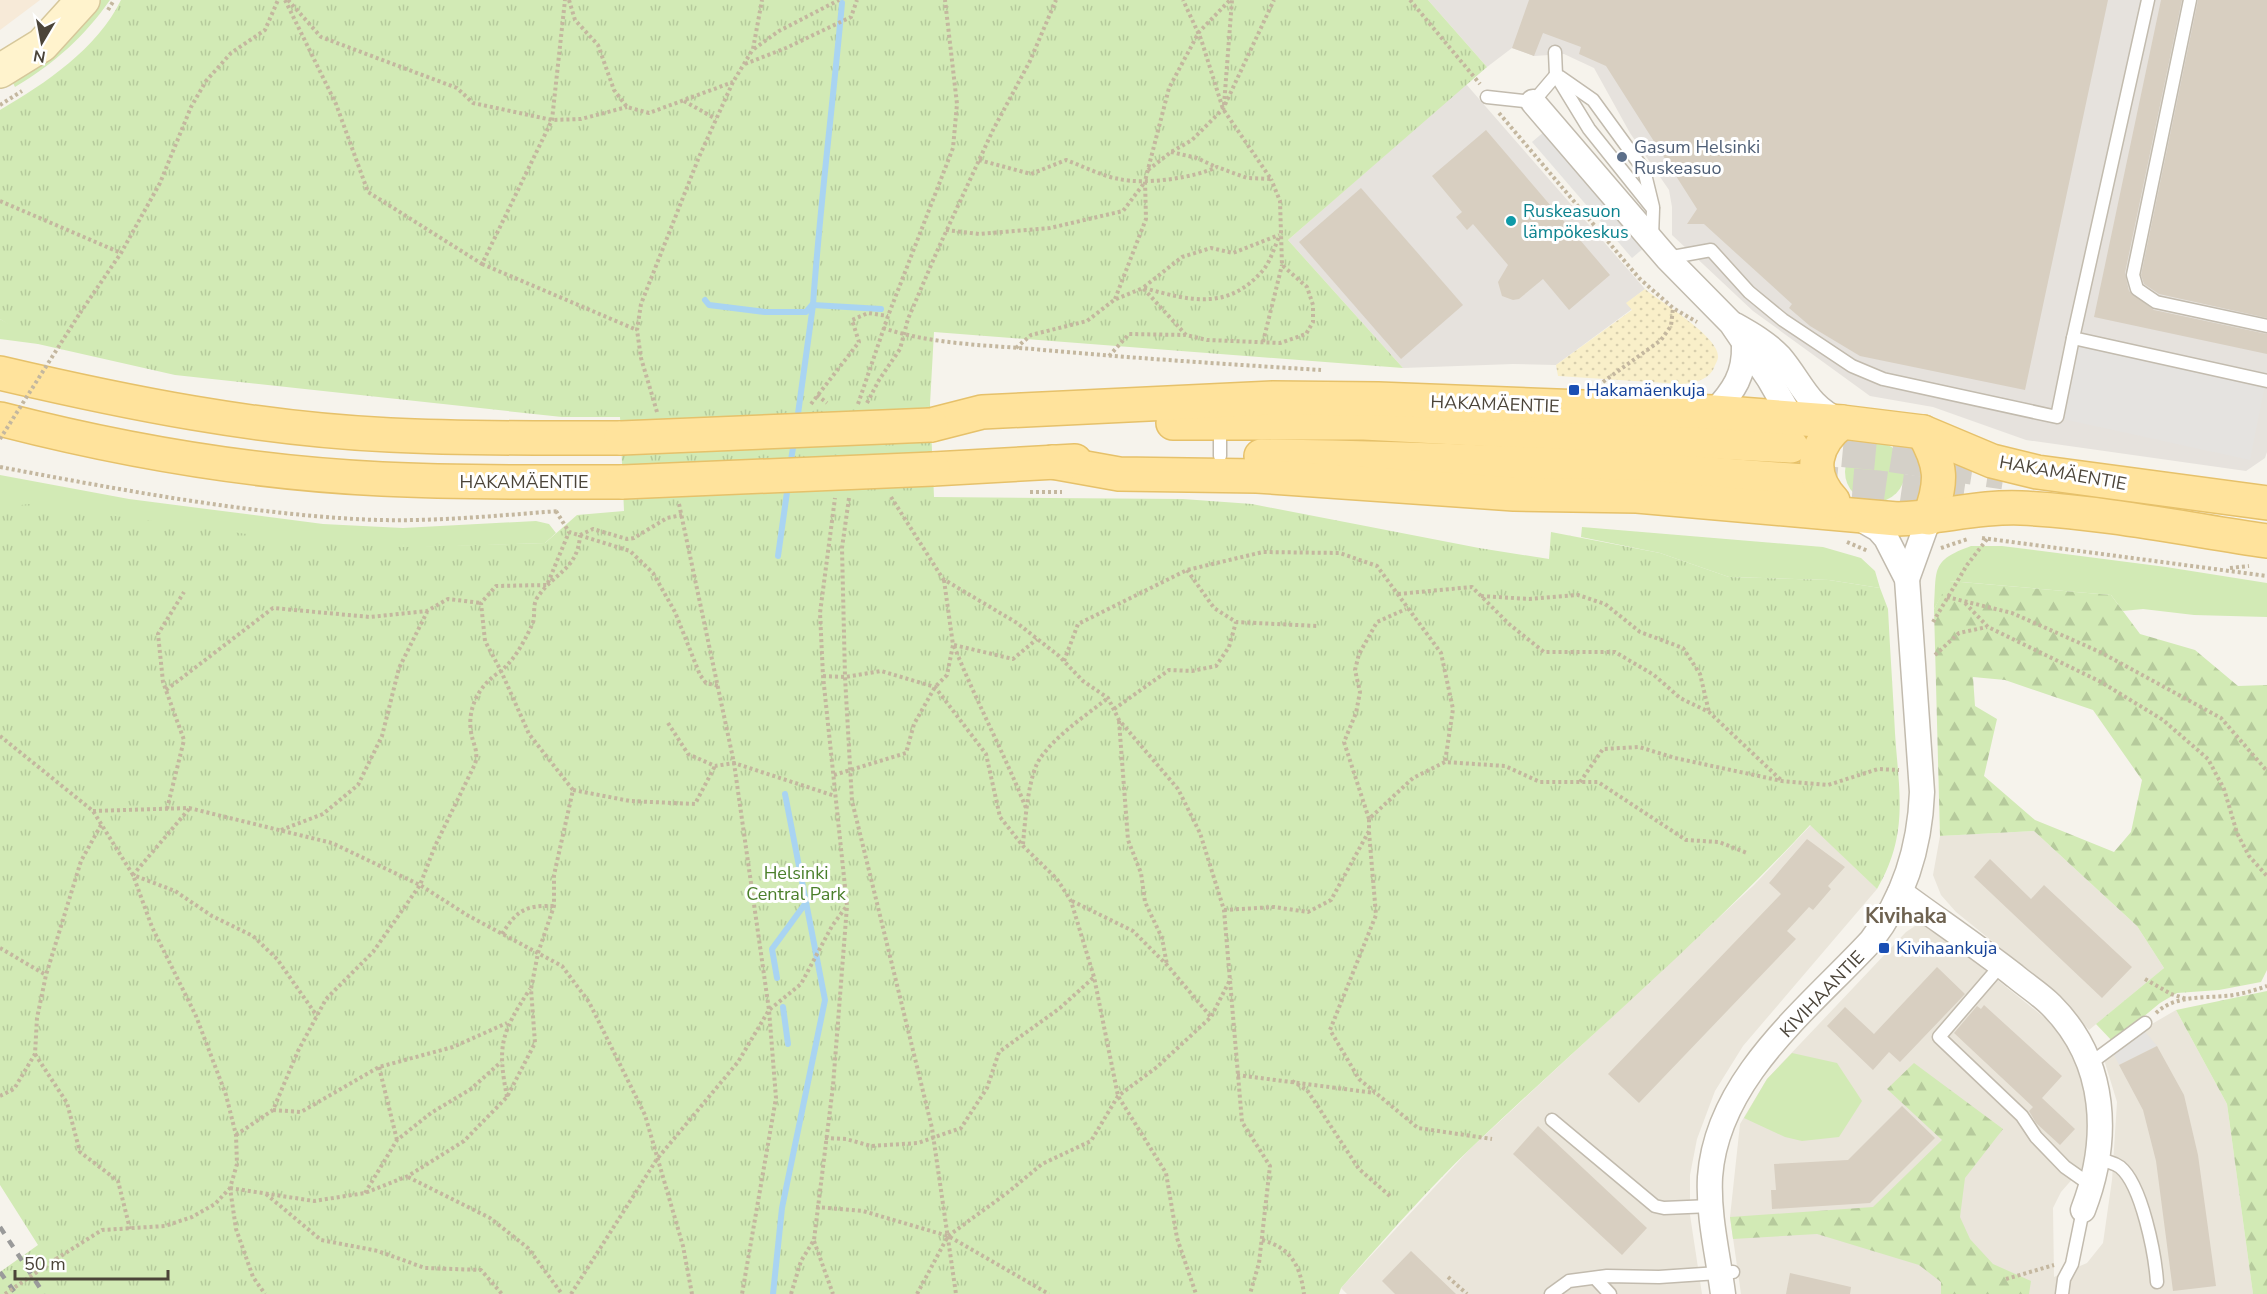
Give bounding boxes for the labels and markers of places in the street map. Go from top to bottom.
place label: Gasum Helsinki Ruskeasuo [1634,135,1760,180]
marker: Gasum Helsinki Ruskeasuo [1615,150,1629,164]
place label: Ruskeasuon lämpökeskus [1523,199,1629,244]
marker: Ruskeasuon lämpökeskus [1504,214,1518,228]
place label: Hakamäenkuja [1586,378,1705,402]
marker: Hakamäenkuja [1567,383,1581,397]
place label: Kivihaankuja [1896,936,1997,960]
marker: Kivihaankuja [1877,941,1891,955]

